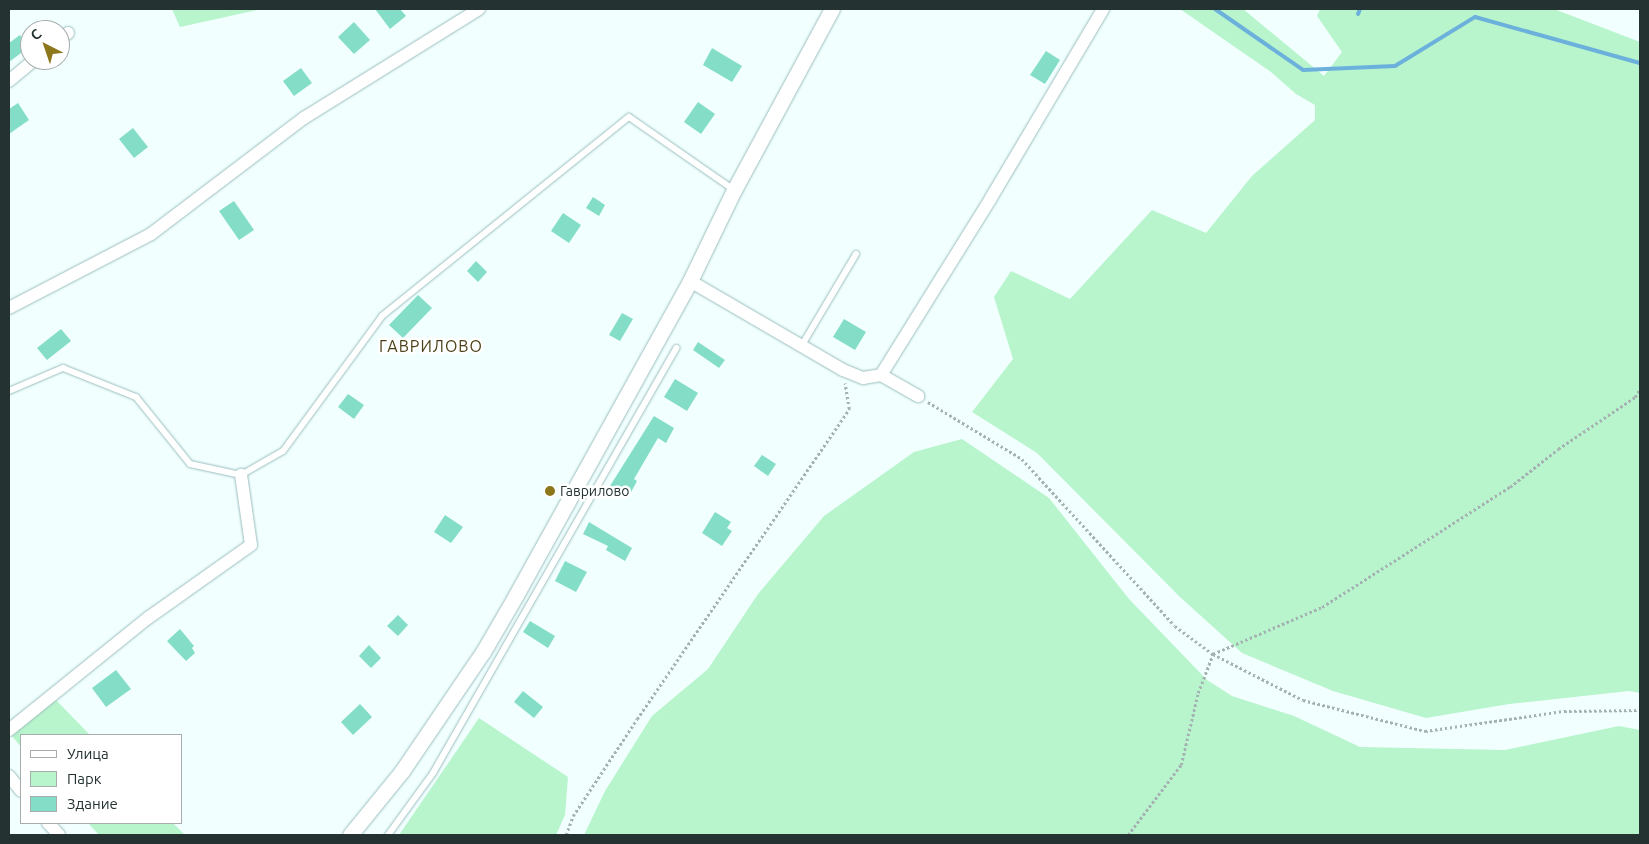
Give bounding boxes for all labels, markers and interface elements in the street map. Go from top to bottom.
north arrow [20,20,70,70]
text: С [27,25,44,43]
district label: ГАВРИЛОВО [378,336,484,356]
place label: Гаврилово [560,483,629,499]
marker: Гаврилово [544,485,556,497]
legend [20,734,182,824]
text: Улица [67,745,109,762]
text: Парк [67,770,102,787]
text: Здание [67,795,118,812]

